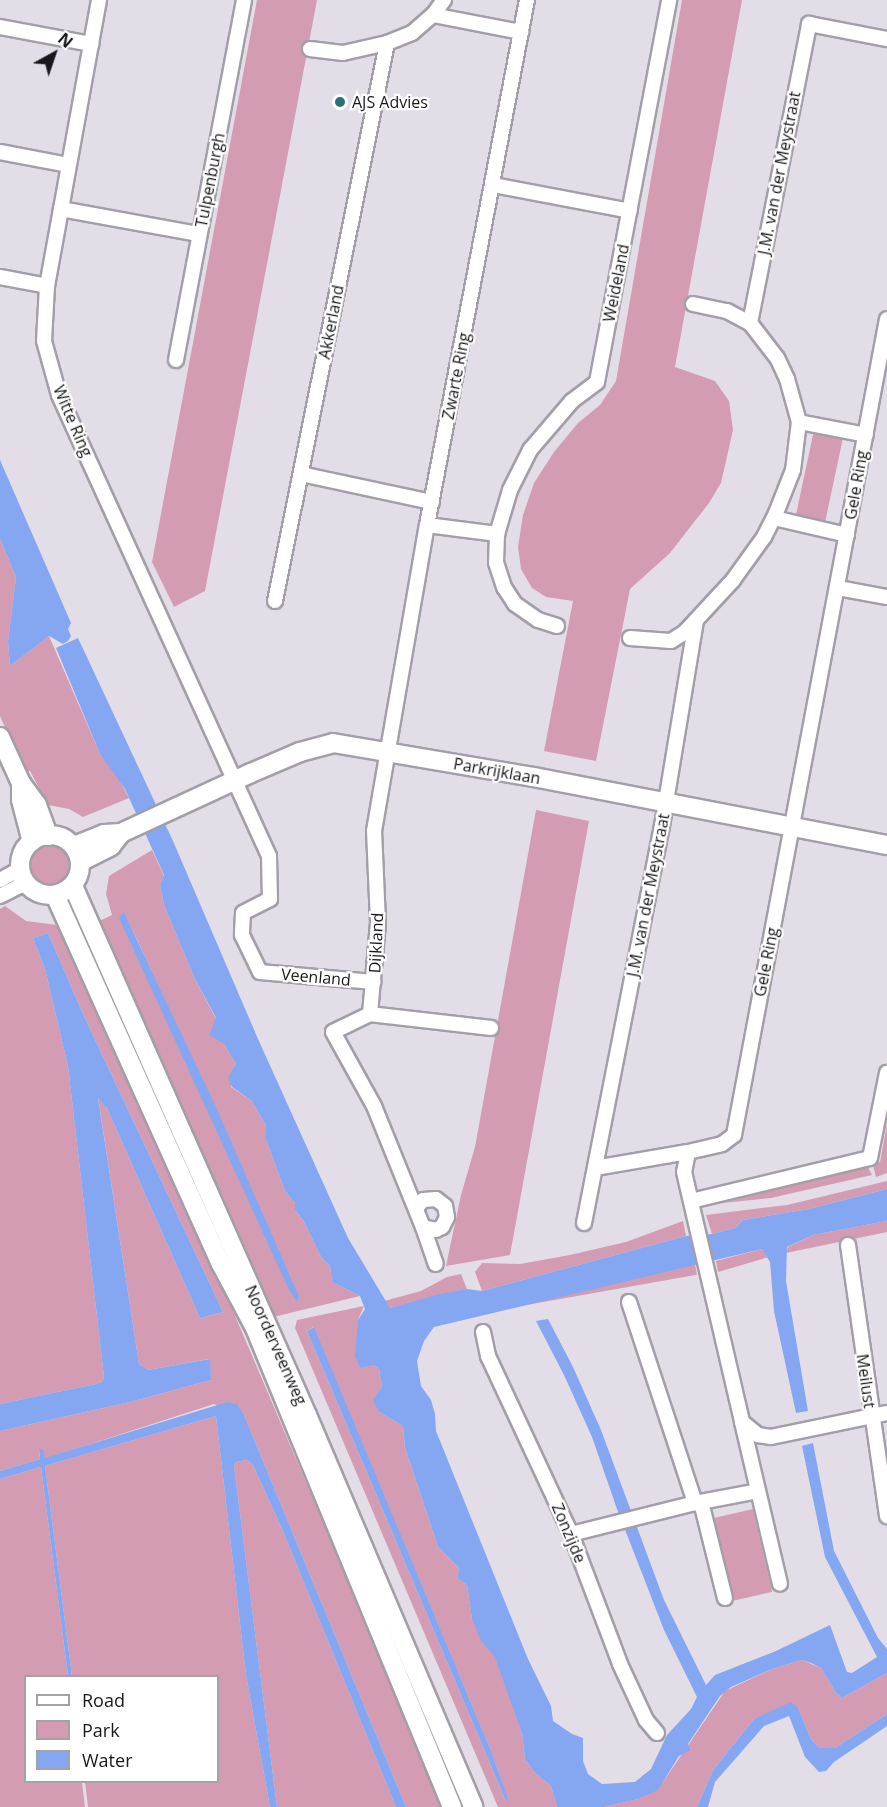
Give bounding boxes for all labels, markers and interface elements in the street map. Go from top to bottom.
north arrow [24,24,84,84]
text: N [54,28,78,53]
street label: J.M. van der Meystraat [754,90,804,256]
place label: AJS Advies [352,92,428,112]
marker: AJS Advies [333,95,347,109]
street label: Tulpenburgh [191,131,229,229]
street label: Weideland [599,242,633,324]
street label: Akkerland [314,283,348,361]
street label: Zwarte Ring [438,331,474,421]
street label: Witte Ring [49,382,97,460]
street label: Gele Ring [840,449,872,521]
street label: Parkrijklaan [452,754,542,788]
street label: J.M. van der Meystraat [623,812,673,978]
street label: Dijkland [365,912,387,974]
street label: Gele Ring [750,926,782,998]
street label: Veenland [280,964,352,990]
street label: Noorderveenweg [241,1282,311,1408]
street label: Meilust [853,1353,879,1409]
street label: Zonzijde [548,1500,590,1566]
legend [24,1675,219,1783]
text: Road [82,1688,125,1712]
text: Park [82,1718,120,1742]
text: Water [82,1748,133,1772]

